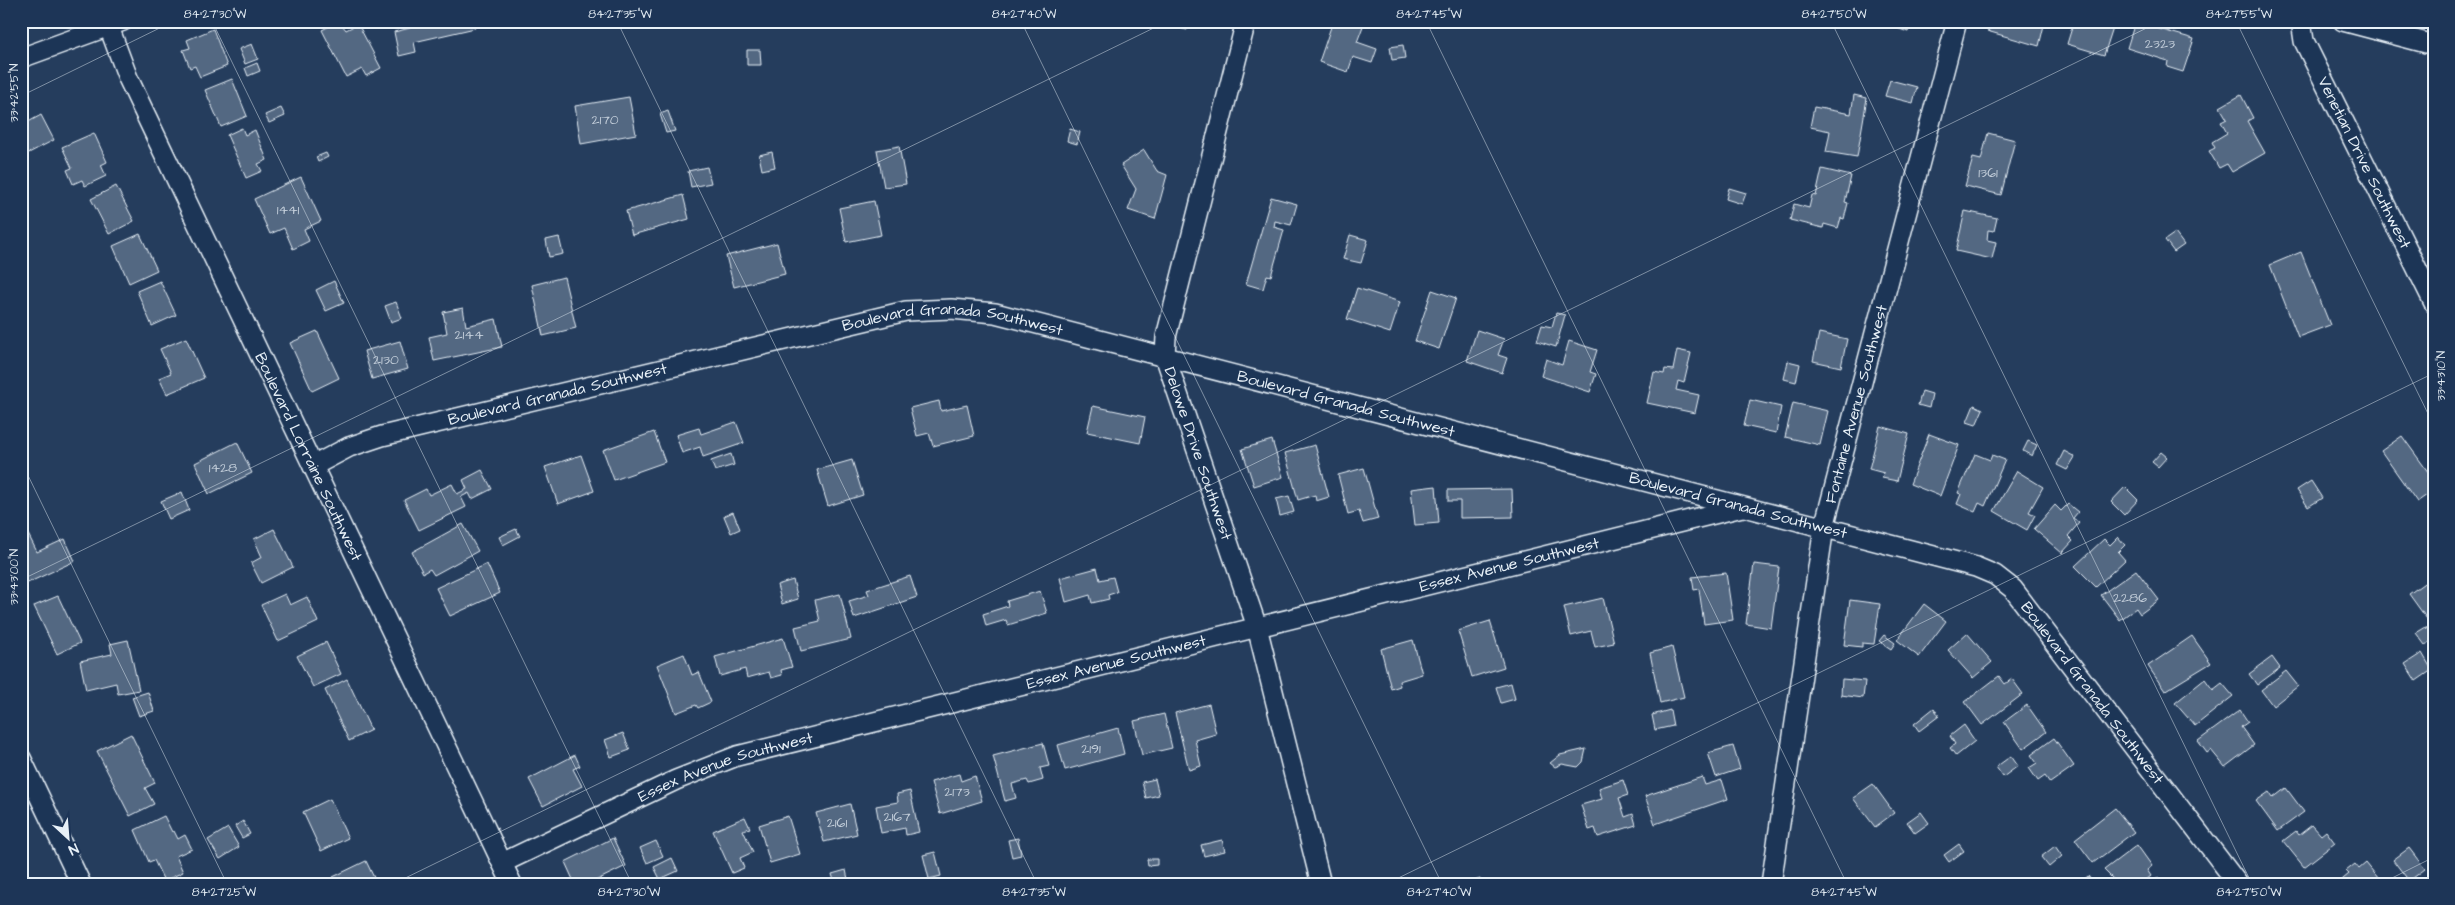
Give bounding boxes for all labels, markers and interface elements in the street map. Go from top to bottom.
text: 84°27'30"W [184,6,247,23]
text: 84°27'35"W [588,6,652,23]
text: 84°27'40"W [992,6,1057,23]
text: 84°27'45"W [1396,6,1462,23]
text: 84°27'50"W [1802,6,1867,23]
text: 84°27'55"W [2206,6,2273,23]
house number: 2323 [2145,34,2175,54]
text: 33°42'55"N [6,63,23,123]
street label: Venetian Drive Southwest [2312,73,2417,253]
house number: 2170 [591,110,619,130]
house number: 1361 [1978,163,1998,183]
house number: 1441 [277,200,300,220]
street label: Boulevard Granada Southwest [840,298,1066,341]
street label: Fontaine Avenue Southwest [1820,302,1893,506]
house number: 2144 [455,325,484,345]
street label: Boulevard Lorraine Southwest [249,349,368,565]
house number: 2130 [373,350,399,370]
text: 33°43'10"N [2433,350,2450,401]
street label: Boulevard Granada Southwest [446,357,670,431]
street label: Delowe Drive Southwest [1159,364,1238,543]
street label: Boulevard Granada Southwest [1235,365,1458,443]
house number: 1428 [209,458,237,478]
street label: Boulevard Granada Southwest [1627,467,1850,544]
street label: Essex Avenue Southwest [1417,532,1602,598]
text: 33°43'00"N [6,548,23,605]
house number: 2286 [2113,588,2147,608]
street label: Boulevard Granada Southwest [2016,597,2169,789]
street label: Essex Avenue Southwest [1024,629,1209,695]
street label: Essex Avenue Southwest [634,726,816,808]
house number: 2191 [1081,739,1101,759]
house number: 2173 [944,782,970,802]
house number: 2167 [883,807,911,827]
north arrow [42,812,92,862]
house number: 2161 [827,813,847,833]
text: N [65,838,82,860]
text: 84°27'25"W [192,884,257,901]
text: 84°27'30"W [598,884,661,901]
text: 84°27'35"W [1002,884,1066,901]
text: 84°27'40"W [1407,884,1472,901]
text: 84°27'45"W [1811,884,1877,901]
text: 84°27'50"W [2217,884,2282,901]

